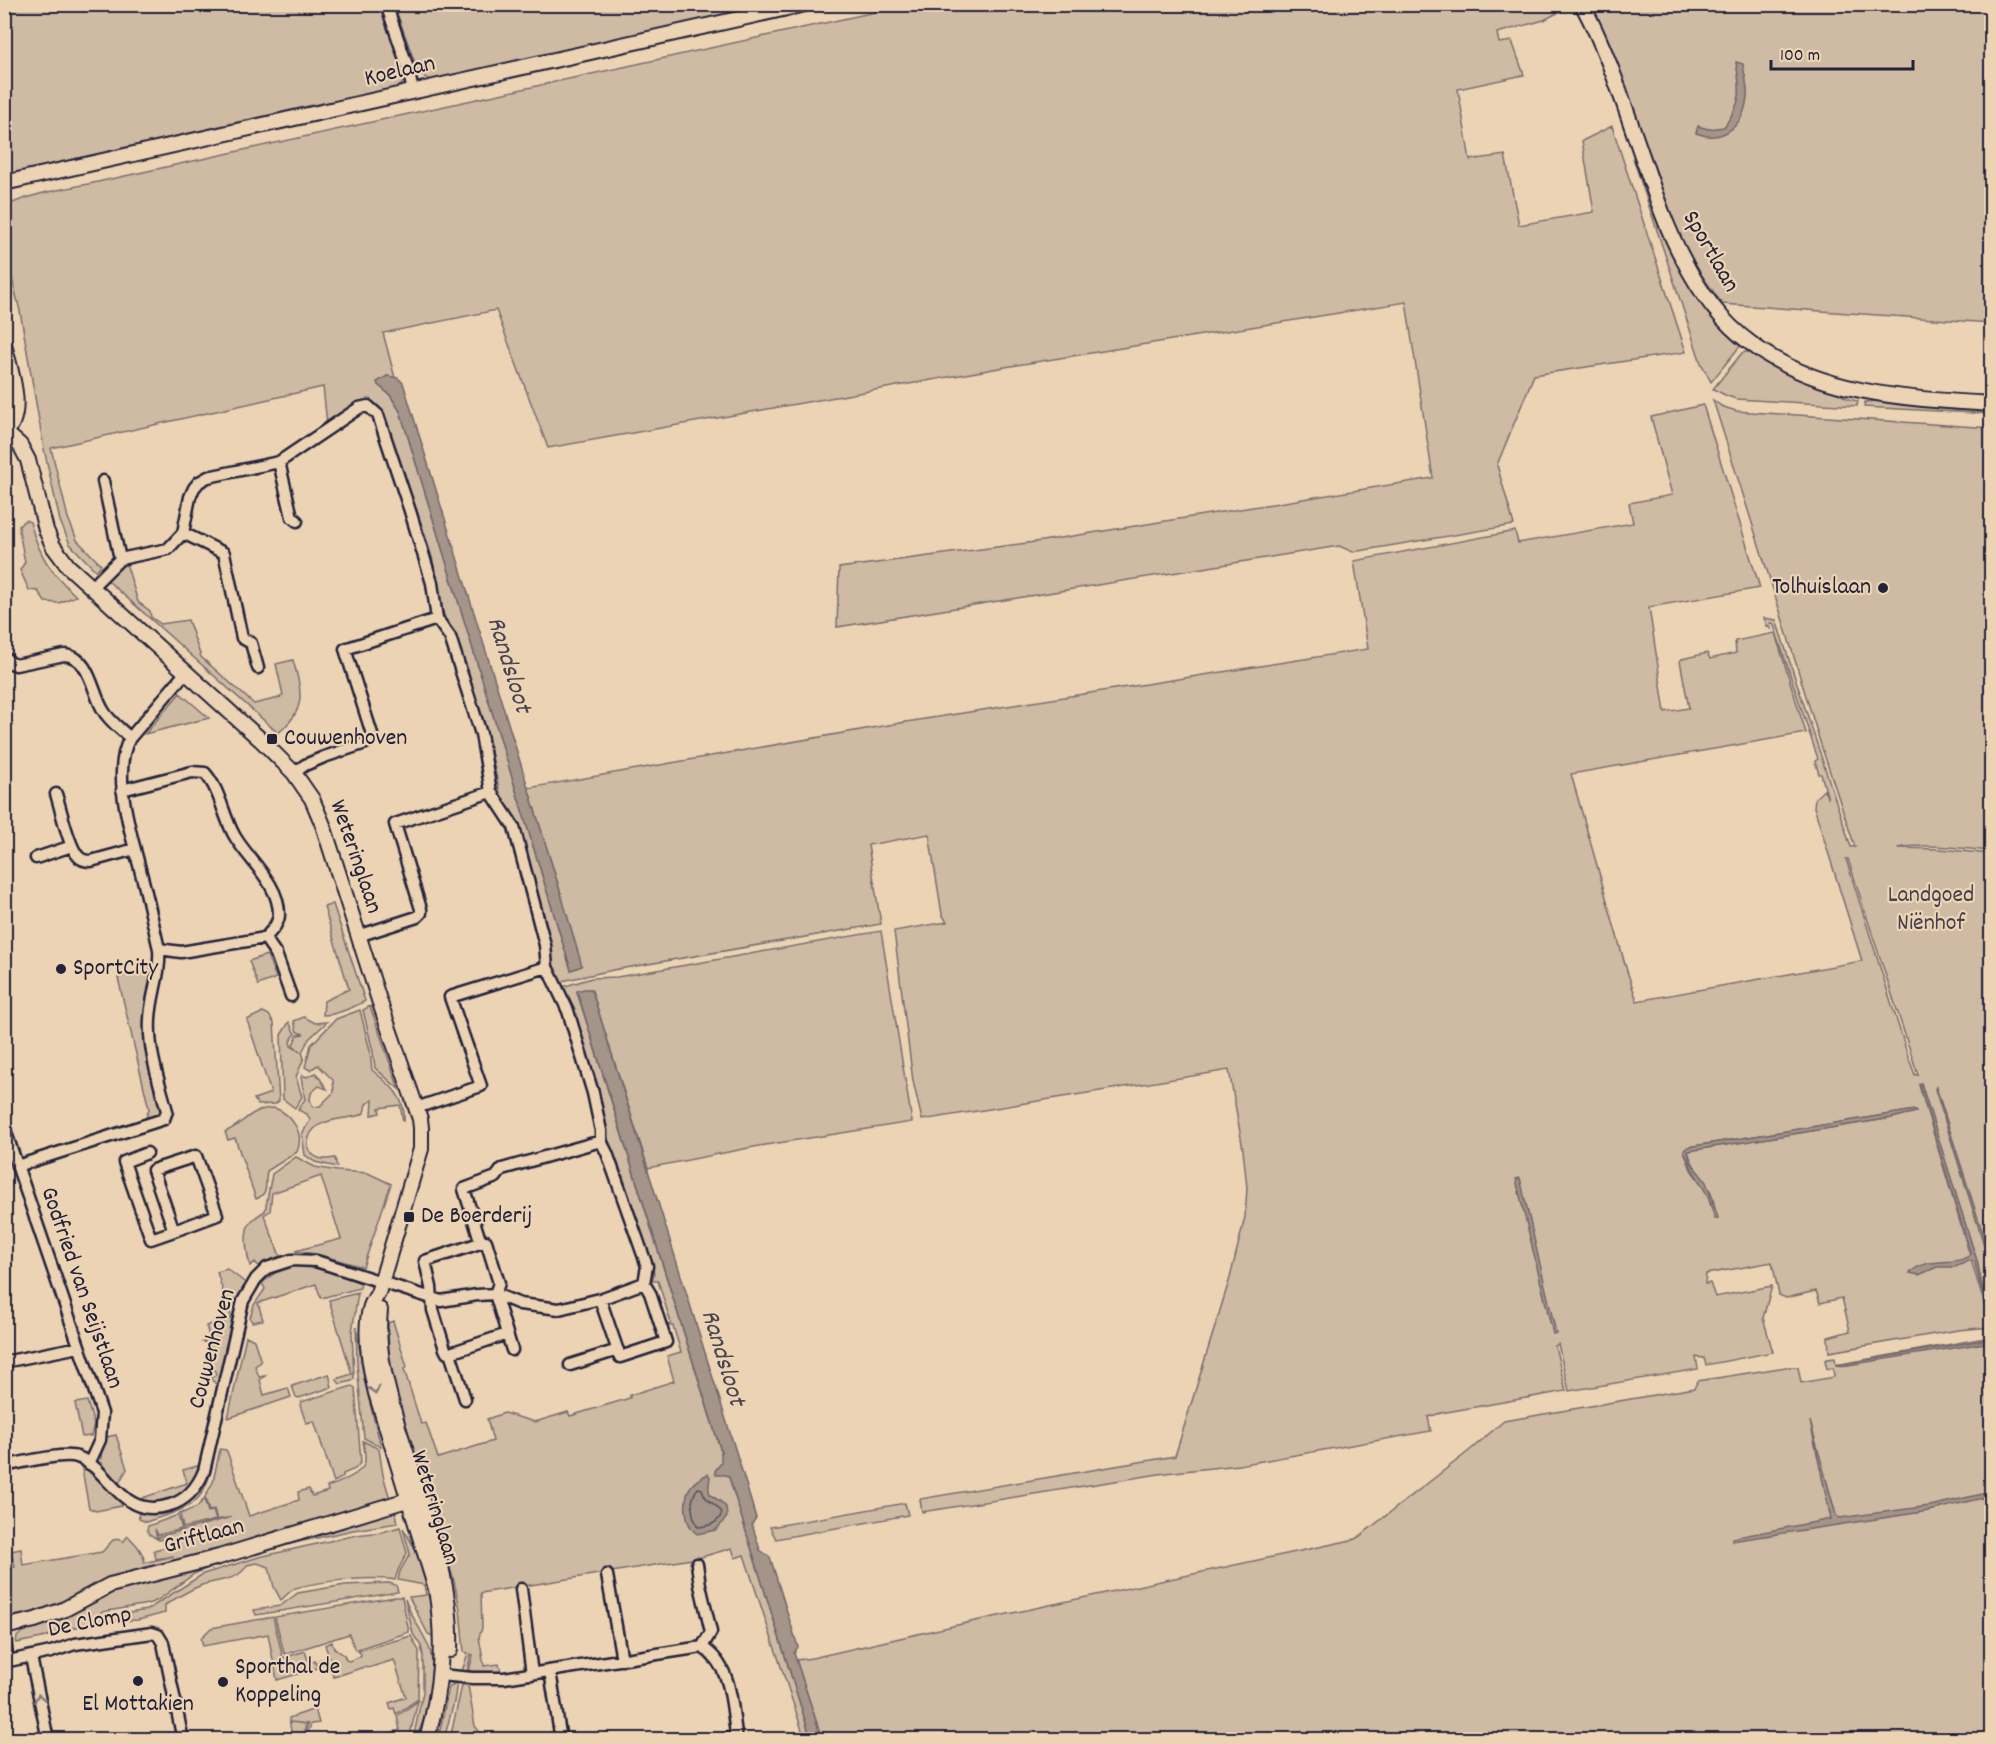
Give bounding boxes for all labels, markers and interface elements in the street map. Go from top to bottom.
scale bar [1771,33,1914,71]
text: 100 m [1780,44,1820,69]
street label: Koelaan [361,47,439,97]
street label: Sportlaan [1673,205,1747,299]
place label: Tolhuislaan [1772,571,1871,605]
marker: Tolhuislaan [1876,581,1890,595]
water label: Randsloot [476,612,541,720]
place label: Couwenhoven [284,722,407,756]
marker: Couwenhoven [265,732,279,746]
street label: Weteringlaan [320,796,390,918]
park label: Landgoed Niënhof [1888,879,1974,941]
place label: SportCity [73,952,159,986]
marker: SportCity [54,962,68,976]
street label: Godfried van Seijstlaan [31,1183,131,1393]
place label: De Boerderij [421,1200,532,1234]
marker: De Boerderij [402,1210,416,1224]
street label: Couwenhoven [181,1285,245,1413]
water label: Randsloot [690,1305,755,1413]
one-way arrow [368,1385,381,1395]
street label: Weteringlaan [400,1447,468,1569]
street label: Griftlaan [160,1510,248,1564]
street label: De Clomp [45,1598,135,1648]
place label: Sporthal de Koppeling [235,1651,340,1713]
marker: El Mottakien [131,1674,145,1688]
marker: Sporthal de Koppeling [216,1675,230,1689]
place label: El Mottakien [82,1688,194,1722]
one-way arrow [33,1693,46,1703]

